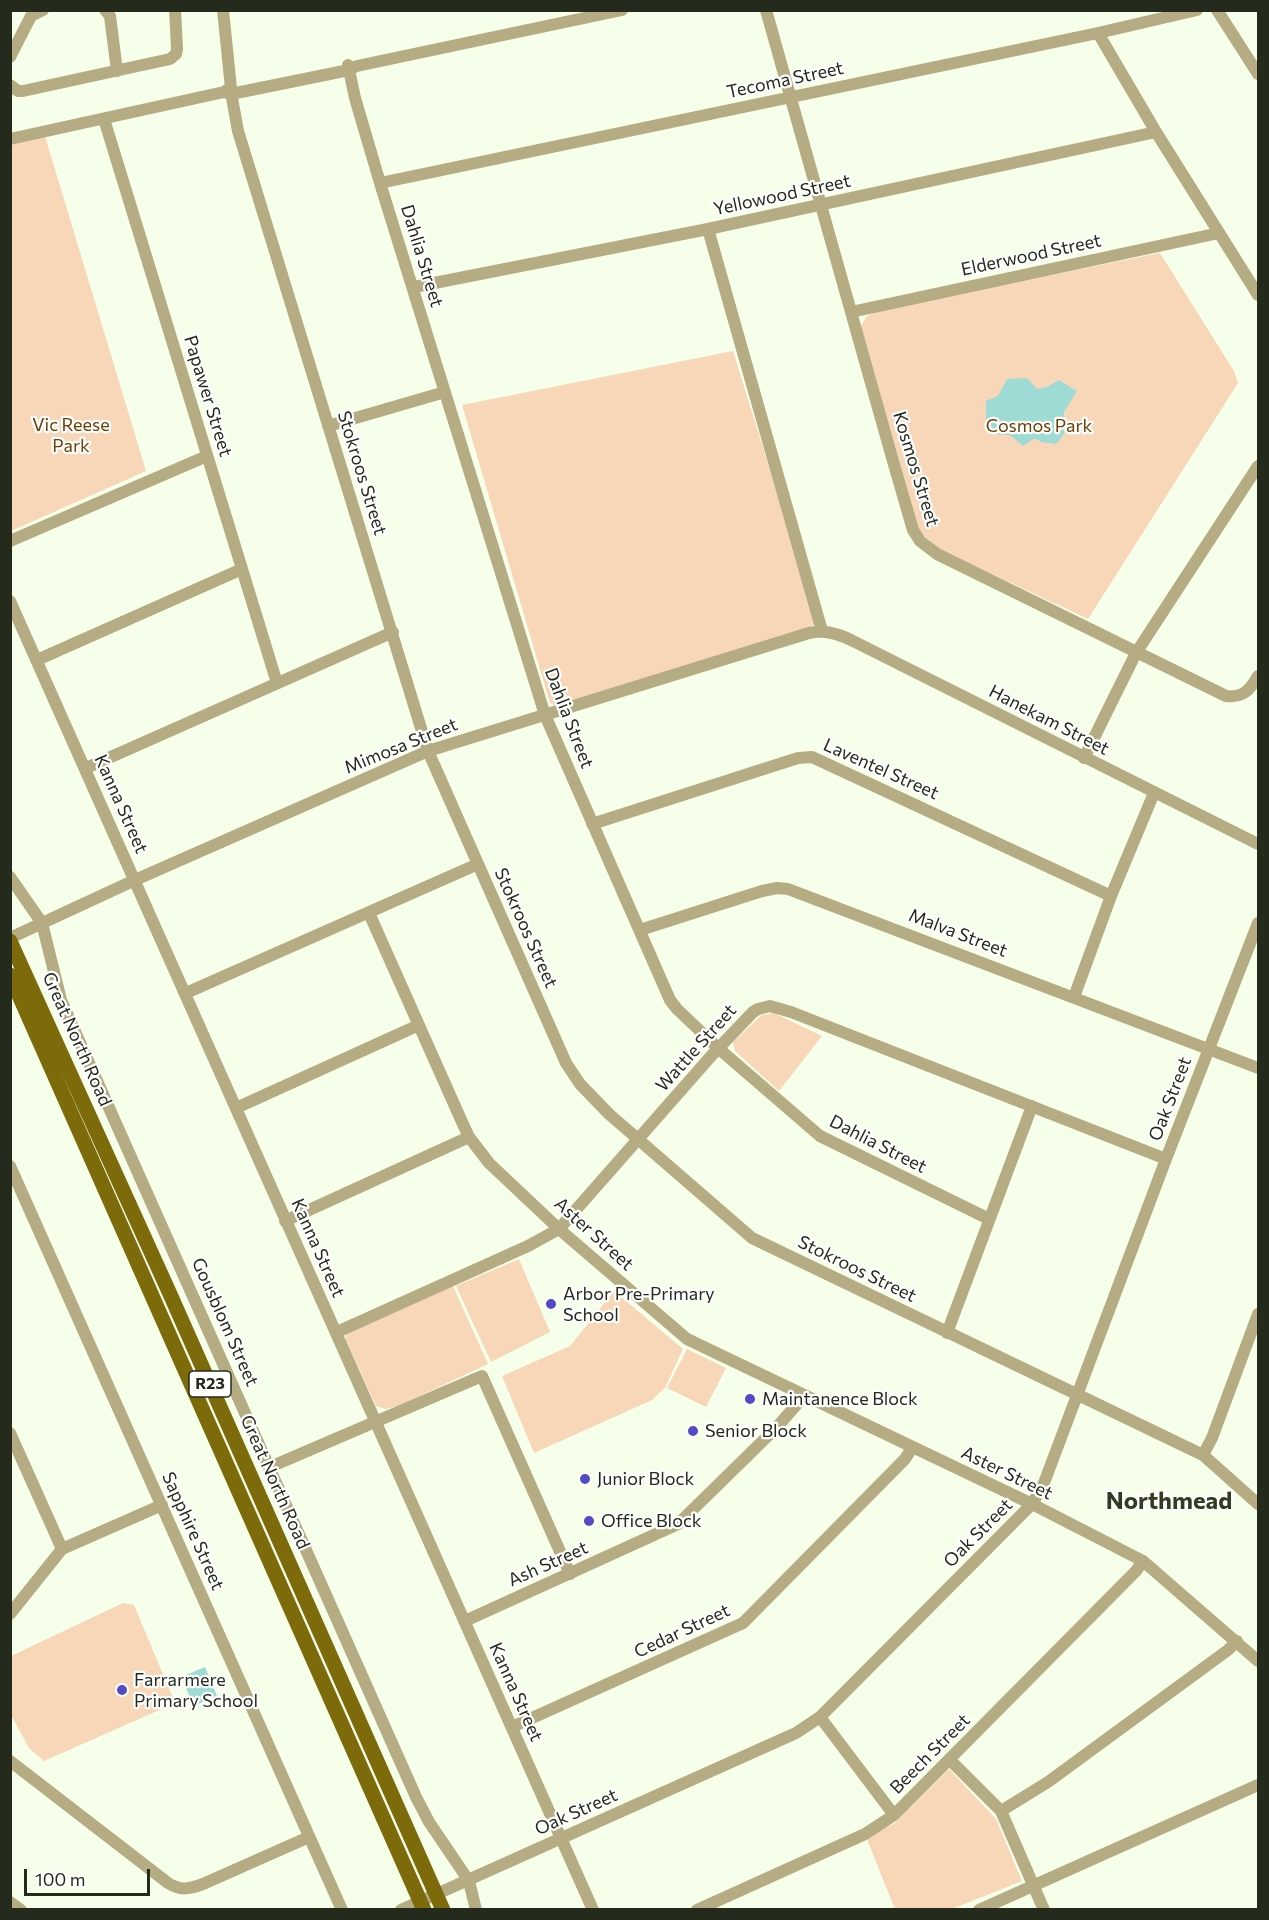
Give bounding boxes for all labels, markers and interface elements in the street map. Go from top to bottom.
street label: Tecoma Street [725,57,845,103]
street label: Yellowood Street [712,170,852,220]
street label: Dahlia Street [396,202,448,310]
street label: Elderwood Street [959,230,1103,280]
street label: Papawer Street [179,333,237,459]
street label: Stokroos Street [333,408,391,538]
street label: Kosmos Street [888,409,944,529]
park label: Vic Reese Park [32,414,110,456]
park label: Cosmos Park [986,415,1092,437]
street label: Dahlia Street [540,665,598,771]
street label: Hanekam Street [985,680,1113,760]
street label: Mimosa Street [341,713,461,779]
street label: Laventel Street [820,734,942,804]
street label: Kanna Street [90,751,152,857]
street label: Stokroos Street [490,865,562,991]
street label: Malva Street [906,904,1010,962]
street label: Great North Road [38,969,116,1109]
street label: Wattle Street [651,1000,741,1096]
street label: Oak Street [1144,1054,1196,1144]
street label: Dahlia Street [826,1110,930,1178]
street label: Aster Street [550,1193,638,1275]
street label: Kanna Street [287,1195,349,1301]
street label: Stokroos Street [794,1231,920,1307]
street label: Gousblom Street [187,1254,263,1390]
place label: Arbor Pre-Primary School [563,1283,715,1326]
marker: Arbor Pre-Primary School [544,1297,558,1311]
road number: R23 [189,1371,231,1397]
place label: Maintanence Block [762,1388,918,1410]
marker: Maintanence Block [743,1392,757,1406]
street label: Great North Road [236,1412,314,1552]
place label: Senior Block [705,1420,807,1442]
marker: Senior Block [686,1424,700,1438]
street label: Aster Street [958,1442,1056,1504]
place label: Junior Block [597,1468,694,1490]
street label: Sapphire Street [157,1469,229,1593]
marker: Junior Block [578,1472,592,1486]
district label: Northmead [1106,1487,1232,1515]
street label: Oak Street [939,1494,1017,1572]
place label: Office Block [601,1510,702,1532]
marker: Office Block [582,1514,596,1528]
street label: Ash Street [505,1537,591,1591]
street label: Cedar Street [631,1599,733,1663]
street label: Kanna Street [485,1639,547,1745]
place label: Farrarmere Primary School [134,1669,258,1712]
marker: Farrarmere Primary School [115,1683,129,1697]
street label: Beech Street [886,1710,974,1798]
street label: Oak Street [531,1784,621,1840]
scale bar [27,1857,153,1895]
text: 100 m [35,1868,85,1890]

